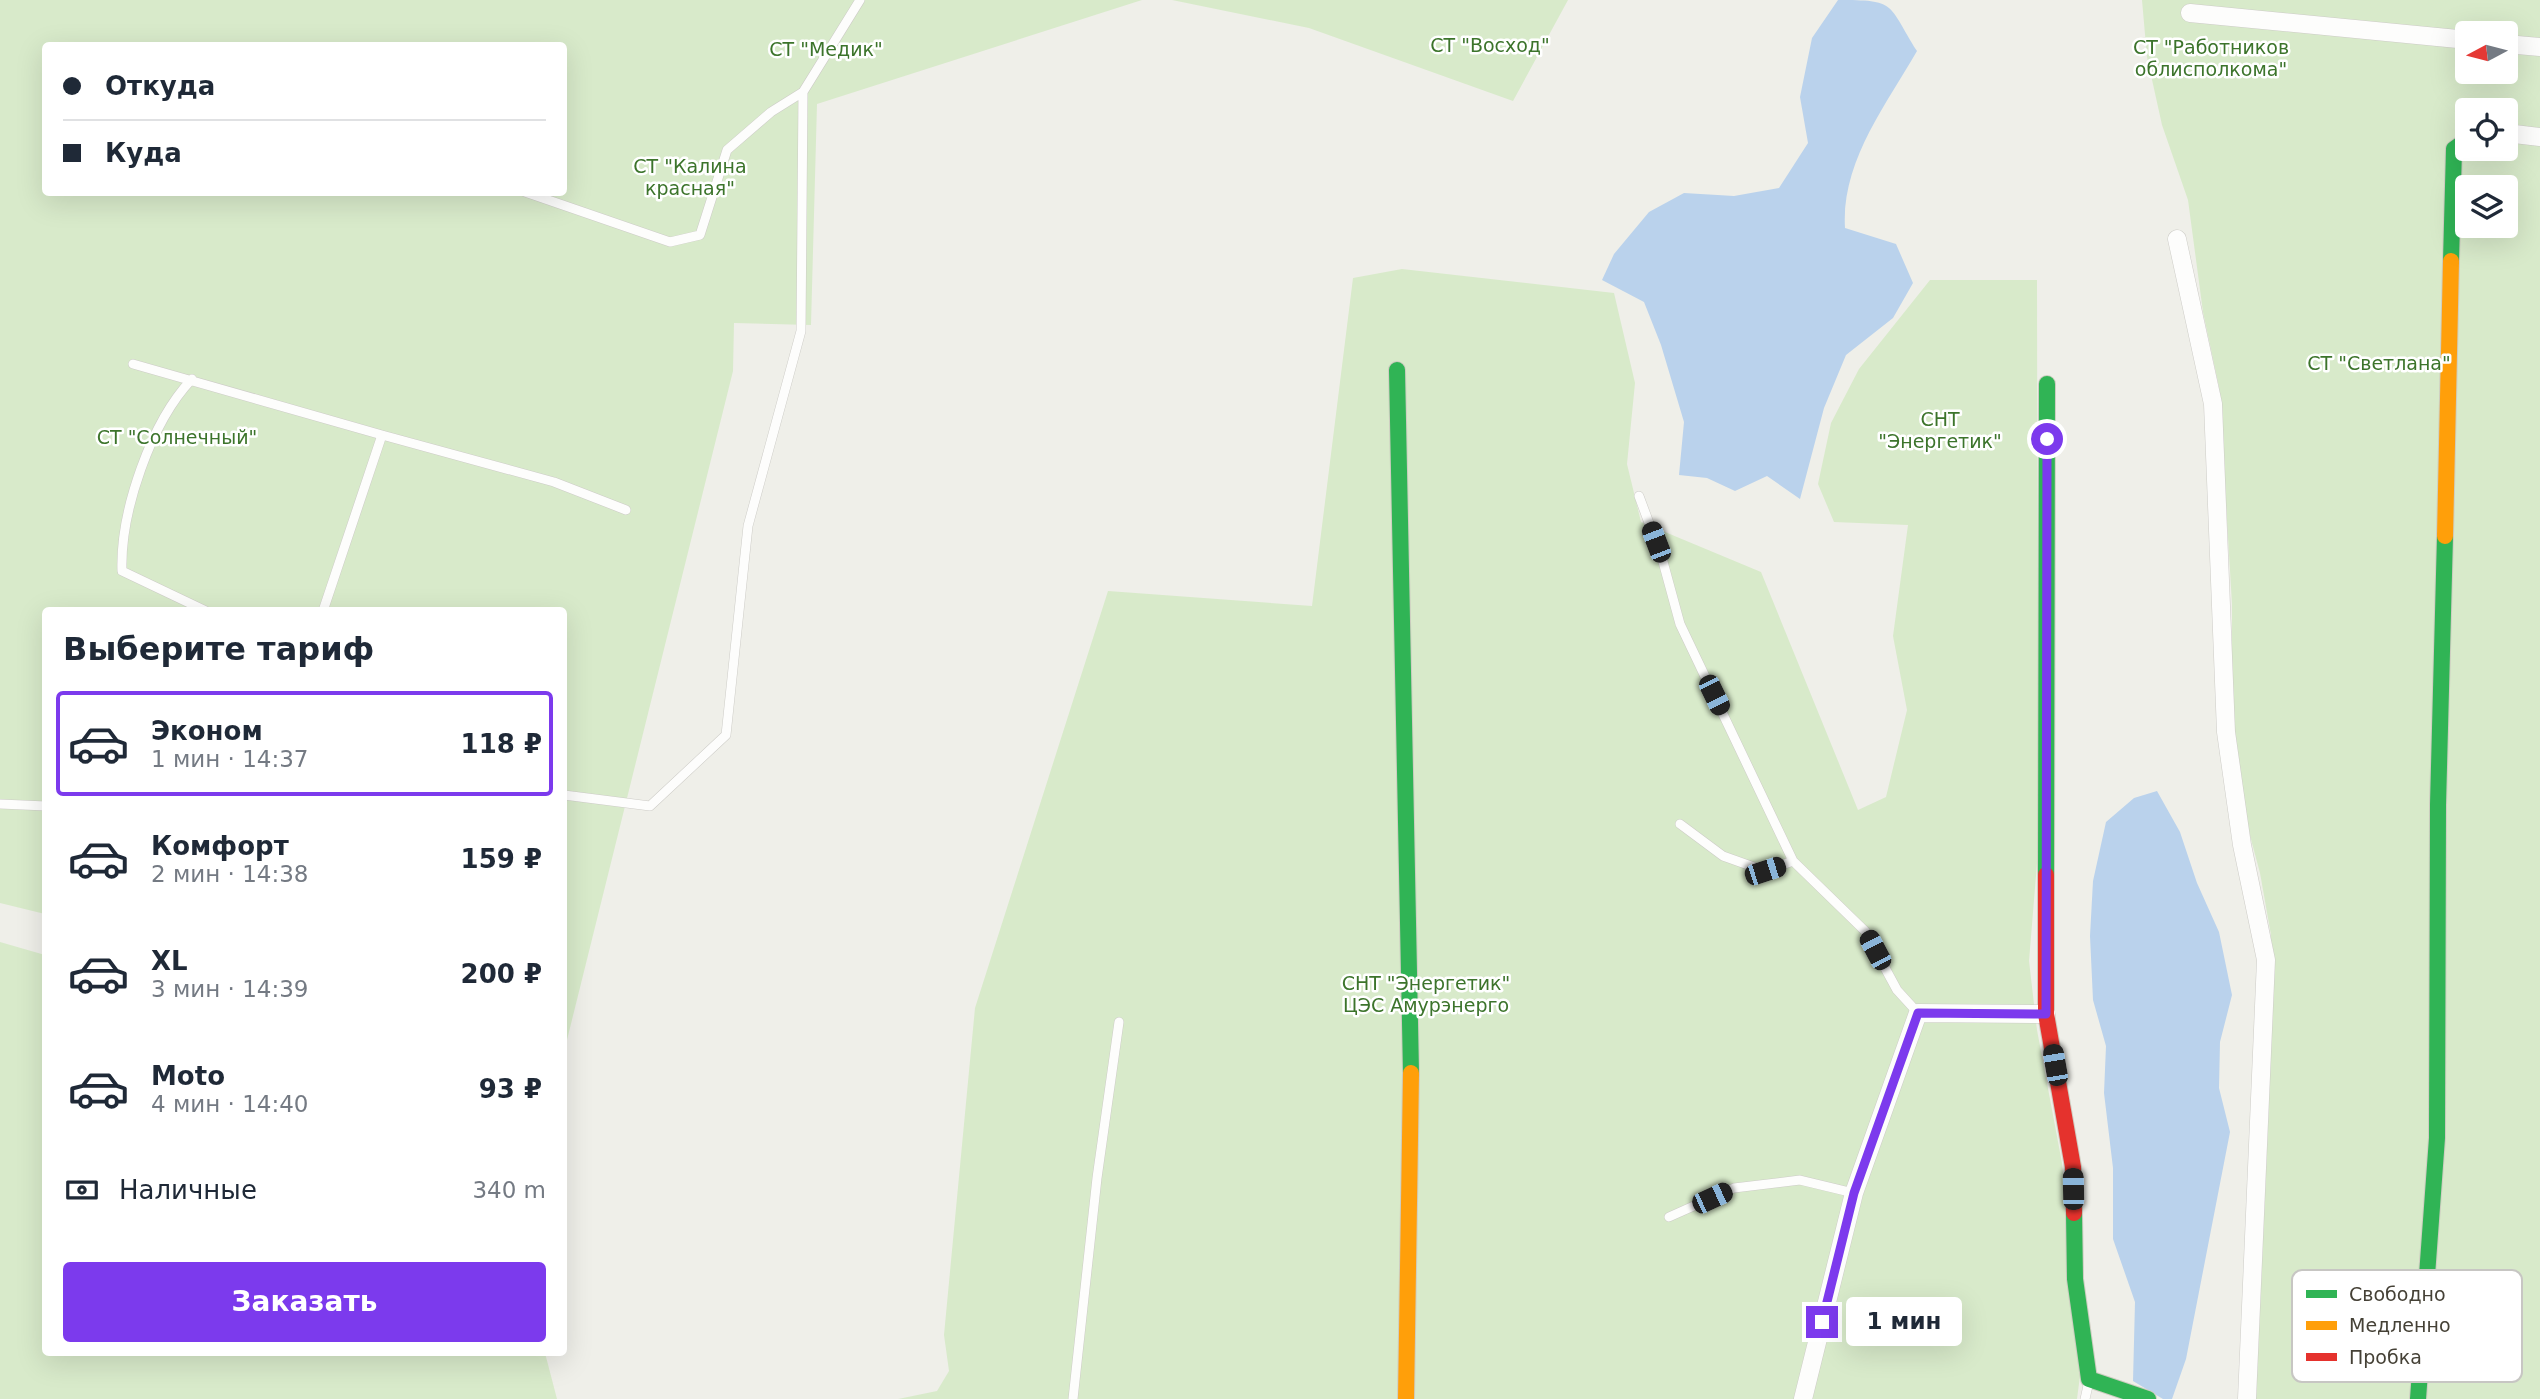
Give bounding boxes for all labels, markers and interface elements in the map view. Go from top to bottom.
north arrow [2455,21,2518,84]
map controls [2455,21,2518,238]
park label: СТ "Восход" [1430,34,1550,56]
park label: СТ "Работников облисполкома" [2133,36,2289,80]
park label: СТ "Медик" [769,38,883,60]
text: Откуда [105,71,215,101]
button: locate [2455,98,2518,161]
text: Куда [105,138,182,168]
park label: СТ "Калина красная" [633,155,747,199]
button: layers [2455,175,2518,238]
park label: СТ "Светлана" [2307,352,2451,374]
park label: СНТ "Энергетик" [1878,408,2002,452]
route start [2031,423,2063,455]
park label: СТ "Солнечный" [97,426,257,448]
car [1639,519,1674,565]
text: Выберите тариф [63,630,374,668]
car [1696,672,1733,718]
icon: car [67,712,130,775]
text: Эконом [151,716,263,746]
text: 118 ₽ [461,729,542,759]
text: 1 мин · 14:37 [151,746,309,772]
icon: car [67,827,130,890]
text: Комфорт [151,831,289,861]
text: 159 ₽ [461,844,542,874]
car [1742,855,1789,887]
text: 2 мин · 14:38 [151,861,309,887]
car [1856,927,1895,973]
icon: car [67,942,130,1005]
text: XL [151,946,188,976]
text: 200 ₽ [461,959,542,989]
park label: СНТ "Энергетик" ЦЭС Амурэнерго [1342,972,1510,1016]
text: 3 мин · 14:39 [151,976,309,1002]
car [2042,1042,2069,1088]
icon: car [67,1057,130,1120]
text: Moto [151,1061,225,1091]
text: 93 ₽ [479,1074,542,1104]
text: 4 мин · 14:40 [151,1091,309,1117]
car [2063,1168,2084,1210]
icon: cash [63,1171,101,1209]
text: Наличные [119,1175,257,1205]
text: 340 m [472,1177,546,1203]
car [1689,1180,1736,1216]
button: Заказать [63,1262,546,1342]
legend [2292,1270,2522,1382]
text: Свободно [2349,1283,2446,1305]
callout: 1 мин [1846,1298,1962,1346]
route end [1806,1306,1838,1338]
text: 1 мин [1867,1308,1941,1334]
text: Медленно [2349,1314,2451,1336]
text: Пробка [2349,1346,2422,1368]

